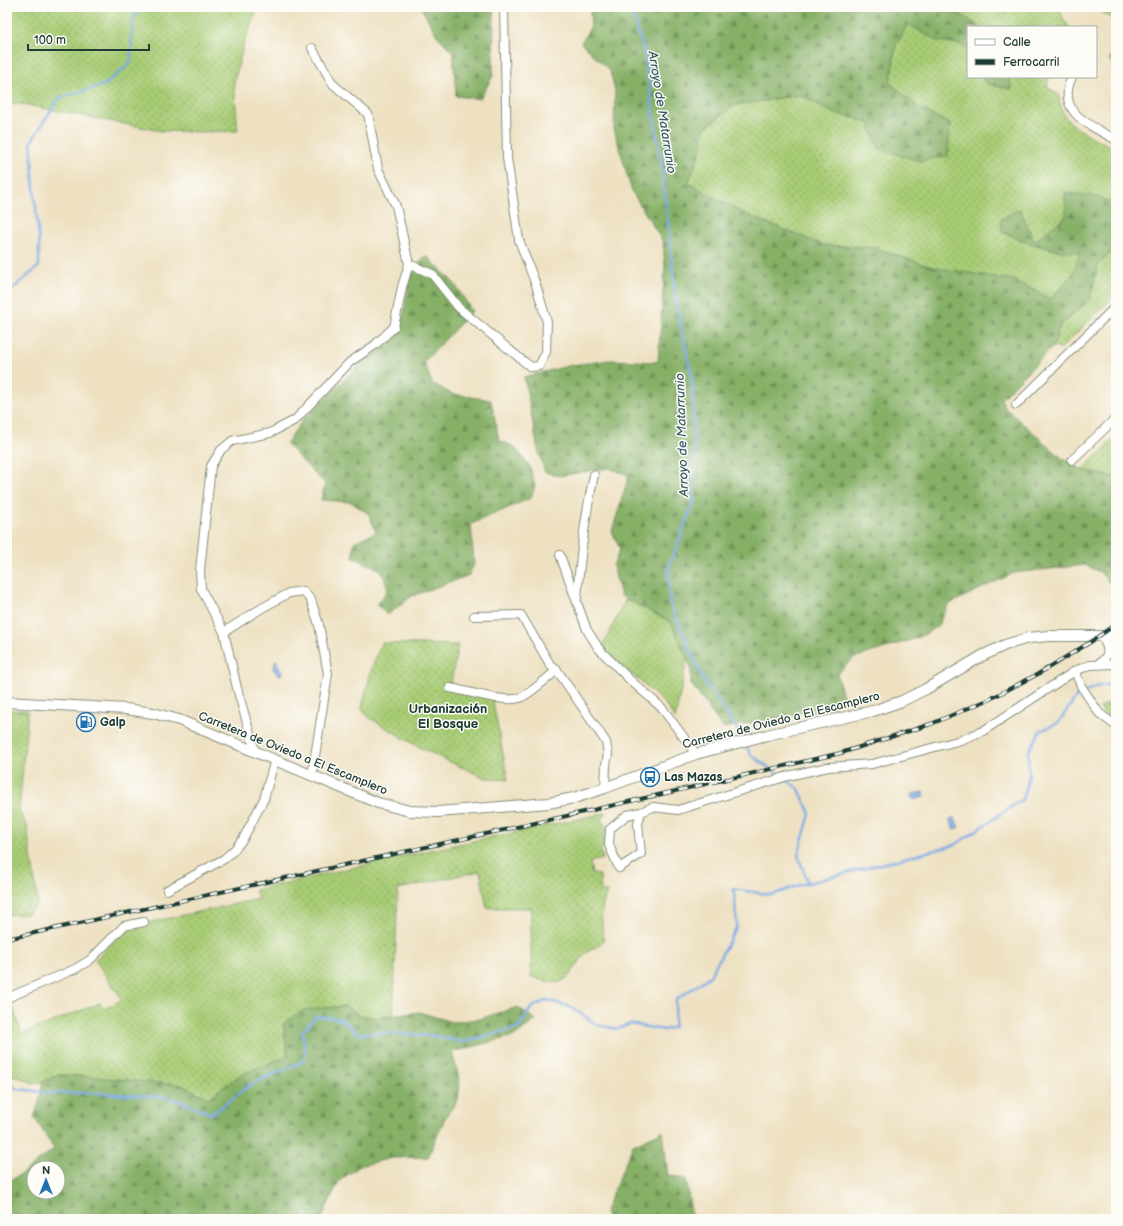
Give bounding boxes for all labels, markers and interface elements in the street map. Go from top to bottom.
scale bar [28,26,149,52]
legend [967,26,1097,78]
text: 100 m [34,33,66,48]
text: Calle [1003,35,1031,50]
water label: Arroyo de Matarrunio [644,49,680,175]
text: Ferrocarril [1003,55,1059,70]
water label: Arroyo de Matarrunio [672,372,692,498]
street label: Carretera de Oviedo a El Escamplero [681,689,881,752]
district label: Urbanización El Bosque [409,701,487,732]
street label: Carretera de Oviedo a El Escamplero [196,709,390,798]
fuel station icon: Galp [75,711,97,733]
place label: Galp [100,715,126,730]
bus stop icon: Las Mazas [639,766,661,788]
place label: Las Mazas [664,770,723,785]
north arrow [26,1160,66,1200]
text: N [42,1164,50,1177]

